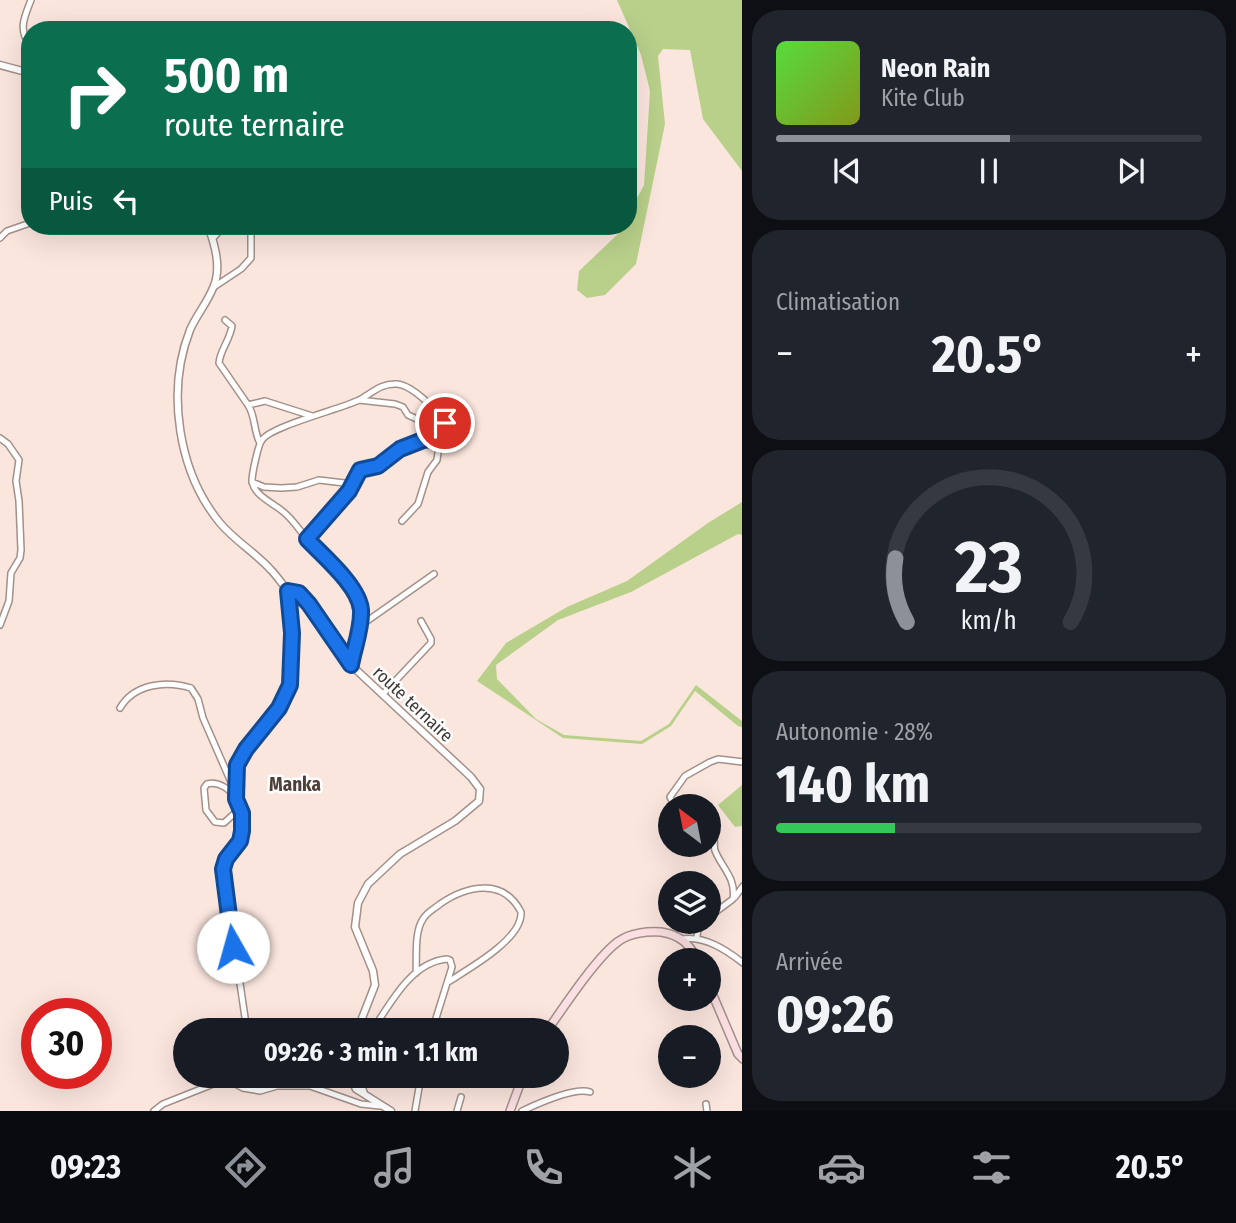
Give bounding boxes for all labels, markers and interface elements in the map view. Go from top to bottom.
text: 500 m [164,46,289,105]
icon: right [49,49,140,140]
text: Neon Rain [881,53,990,84]
text: Kite Club [881,84,965,112]
text: route ternaire [164,106,345,144]
icon: previous [828,152,866,190]
icon: pause [970,152,1008,190]
icon: next [1112,152,1150,190]
icon: left [107,182,145,220]
text: Puis [49,186,93,217]
text: Climatisation [776,288,900,316]
text: 20.5° [932,323,1046,386]
text: − [776,331,793,377]
text: + [1185,331,1202,377]
pin [415,393,475,453]
icon: arrive [426,404,464,442]
text: 23 [954,524,1023,611]
text: km/h [961,605,1017,635]
street label: route ternaire [368,661,458,747]
text: Autonomie · 28% [776,718,933,746]
text: 140 km [776,753,930,816]
district label: Manka [269,773,321,796]
north arrow [658,794,721,858]
map controls [658,794,721,1088]
button: layers [658,871,721,934]
position arrow [196,910,270,984]
button: + [658,948,721,1011]
text: Arrivée [776,948,843,976]
text: 09:26 [776,983,894,1046]
speed limit sign: 30 [21,998,112,1089]
button: − [658,1025,721,1088]
text: 09:26 · 3 min · 1.1 km [264,1037,478,1068]
icon: directions [221,1143,270,1192]
icon: music [370,1143,419,1192]
icon: phone [519,1143,568,1192]
icon: climate [668,1143,717,1192]
icon: car [817,1143,866,1192]
icon: filters [967,1143,1016,1192]
text: 09:23 [50,1148,121,1186]
text: 20.5° [1116,1148,1186,1186]

